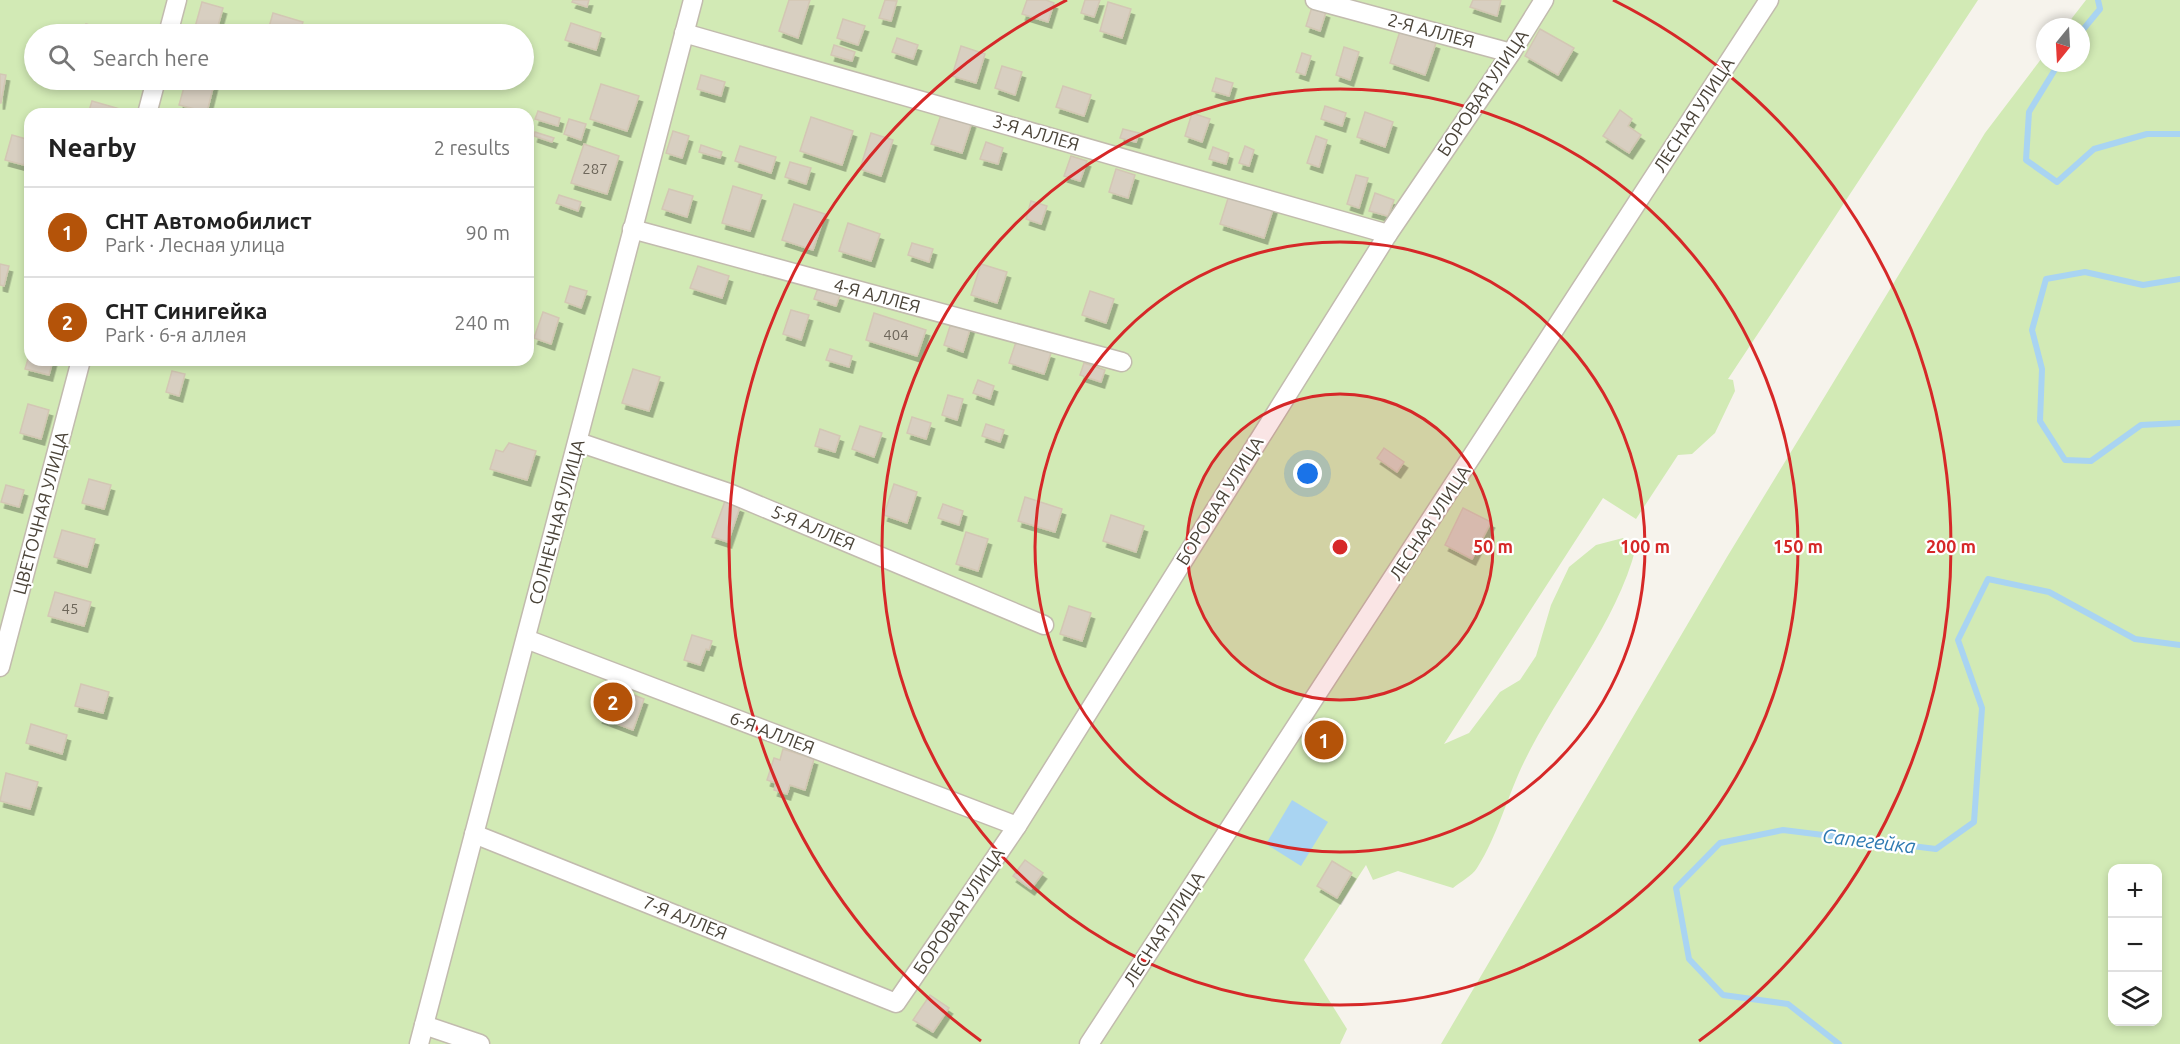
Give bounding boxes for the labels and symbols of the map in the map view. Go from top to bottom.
street label: 2-Я АЛЛЕЯ [1386,9,1477,51]
north arrow [2036,18,2090,72]
street label: БОРОВАЯ УЛИЦА [1433,25,1532,159]
street label: ЛЕСНАЯ УЛИЦА [1649,53,1738,175]
street label: 3-Я АЛЛЕЯ [991,110,1082,154]
house number: 287 [582,160,608,177]
street label: 4-Я АЛЛЕЯ [832,274,923,316]
house number: 404 [883,326,909,343]
street label: ЦВЕТОЧНАЯ УЛИЦА [9,429,72,597]
street label: БОРОВАЯ УЛИЦА [1172,432,1267,568]
street label: СОЛНЕЧНАЯ УЛИЦА [524,437,588,606]
your location [1293,459,1322,488]
street label: ЛЕСНАЯ УЛИЦА [1385,461,1474,583]
street label: 5-Я АЛЛЕЯ [769,500,858,554]
text: 50 m [1473,536,1513,556]
text: 100 m [1620,536,1670,556]
text: 150 m [1773,536,1823,556]
text: 200 m [1926,536,1976,556]
centre of rings [1330,537,1350,557]
house number: 45 [62,600,78,617]
pin: 2 [594,680,632,724]
street label: 6-Я АЛЛЕЯ [727,707,817,757]
pin: 1 [1304,718,1344,762]
water label: Сапегейка [1821,823,1917,858]
street label: БОРОВАЯ УЛИЦА [909,843,1008,977]
street label: ЛЕСНАЯ УЛИЦА [1119,867,1208,989]
street label: 7-Я АЛЛЕЯ [640,891,730,943]

